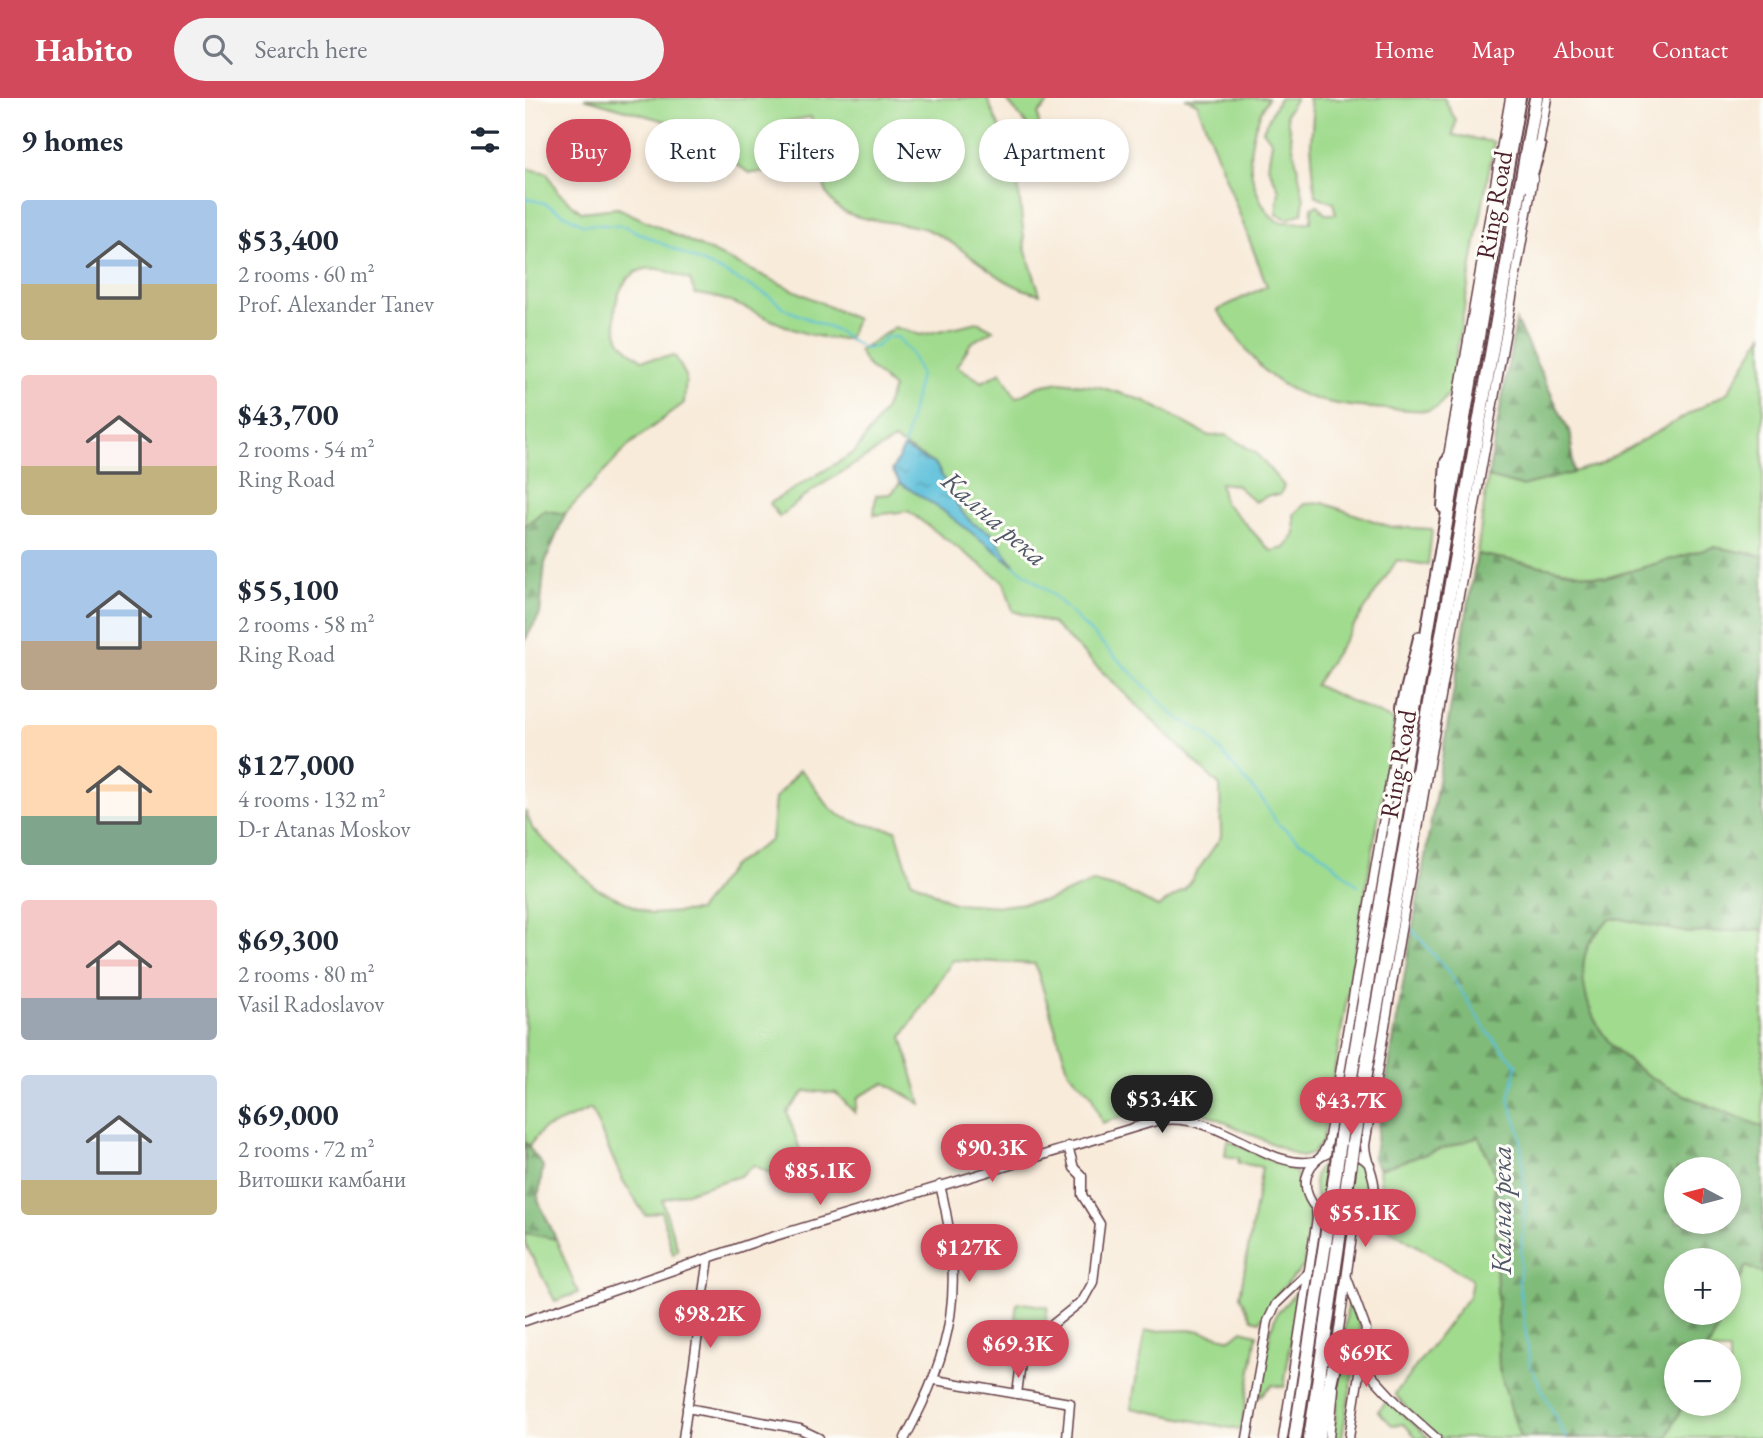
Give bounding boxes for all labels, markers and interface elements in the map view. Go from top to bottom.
search box [174,18,664,81]
text: Habito [35,28,132,71]
icon: search [198,30,236,68]
text: Search here [254,32,367,66]
text: Home [1374,34,1434,65]
text: Map [1472,34,1515,65]
text: About [1553,34,1614,65]
text: Contact [1652,34,1728,65]
chip: Buy [546,119,631,182]
chip: Rent [645,119,740,182]
chip: Filters [754,119,859,182]
chip: New [873,119,965,182]
chip: Apartment [979,119,1129,182]
text: 9 homes [21,121,123,160]
icon: filters [466,121,504,159]
street label: Ring Road [1468,147,1520,262]
text: $53,400 [238,220,339,259]
icon: home [77,228,161,312]
text: 2 rooms · 60 m² [238,259,375,289]
text: Prof. Alexander Tanev [238,289,434,319]
text: $43,700 [238,395,339,434]
icon: home [77,403,161,487]
text: 2 rooms · 54 m² [238,434,375,464]
water label: Кална река [934,461,1056,574]
text: Ring Road [238,464,335,494]
text: $55,100 [238,570,339,609]
icon: home [77,578,161,662]
text: 2 rooms · 58 m² [238,609,375,639]
text: Ring Road [238,639,335,669]
street label: Ring Road [1372,706,1424,821]
text: $127,000 [238,745,354,784]
icon: home [77,753,161,837]
text: 4 rooms · 132 m² [238,784,386,814]
text: D-r Atanas Moskov [238,814,411,844]
text: $69,300 [238,920,339,959]
icon: home [77,928,161,1012]
text: 2 rooms · 80 m² [238,959,375,989]
text: Vasil Radoslavov [238,989,384,1019]
pin: $53.4K [1105,1076,1219,1135]
pin: $43.7K [1294,1077,1408,1137]
text: $53.4K [1127,1083,1197,1113]
text: $43.7K [1316,1085,1386,1115]
text: $69,000 [238,1095,339,1134]
icon: home [77,1103,161,1187]
pin: $90.3K [935,1124,1049,1184]
text: $90.3K [957,1132,1027,1162]
text: 2 rooms · 72 m² [238,1134,375,1164]
water label: Кална река [1483,1145,1519,1276]
pin: $85.1K [763,1148,877,1207]
text: $85.1K [785,1155,855,1185]
north arrow [1664,1157,1741,1234]
map controls [1664,1157,1741,1416]
text: Витошки камбани [238,1164,406,1194]
pin: $55.1K [1308,1190,1422,1249]
text: $55.1K [1330,1197,1400,1227]
pin: $127K [920,1224,1018,1284]
text: $127K [937,1232,1001,1262]
button: + [1664,1248,1741,1325]
pin: $98.2K [653,1290,767,1350]
text: $98.2K [675,1298,745,1328]
pin: $69.3K [961,1320,1075,1380]
text: $69.3K [983,1328,1053,1358]
pin: $69K [1325,1330,1407,1389]
text: $69K [1340,1337,1392,1367]
button: − [1664,1339,1741,1416]

